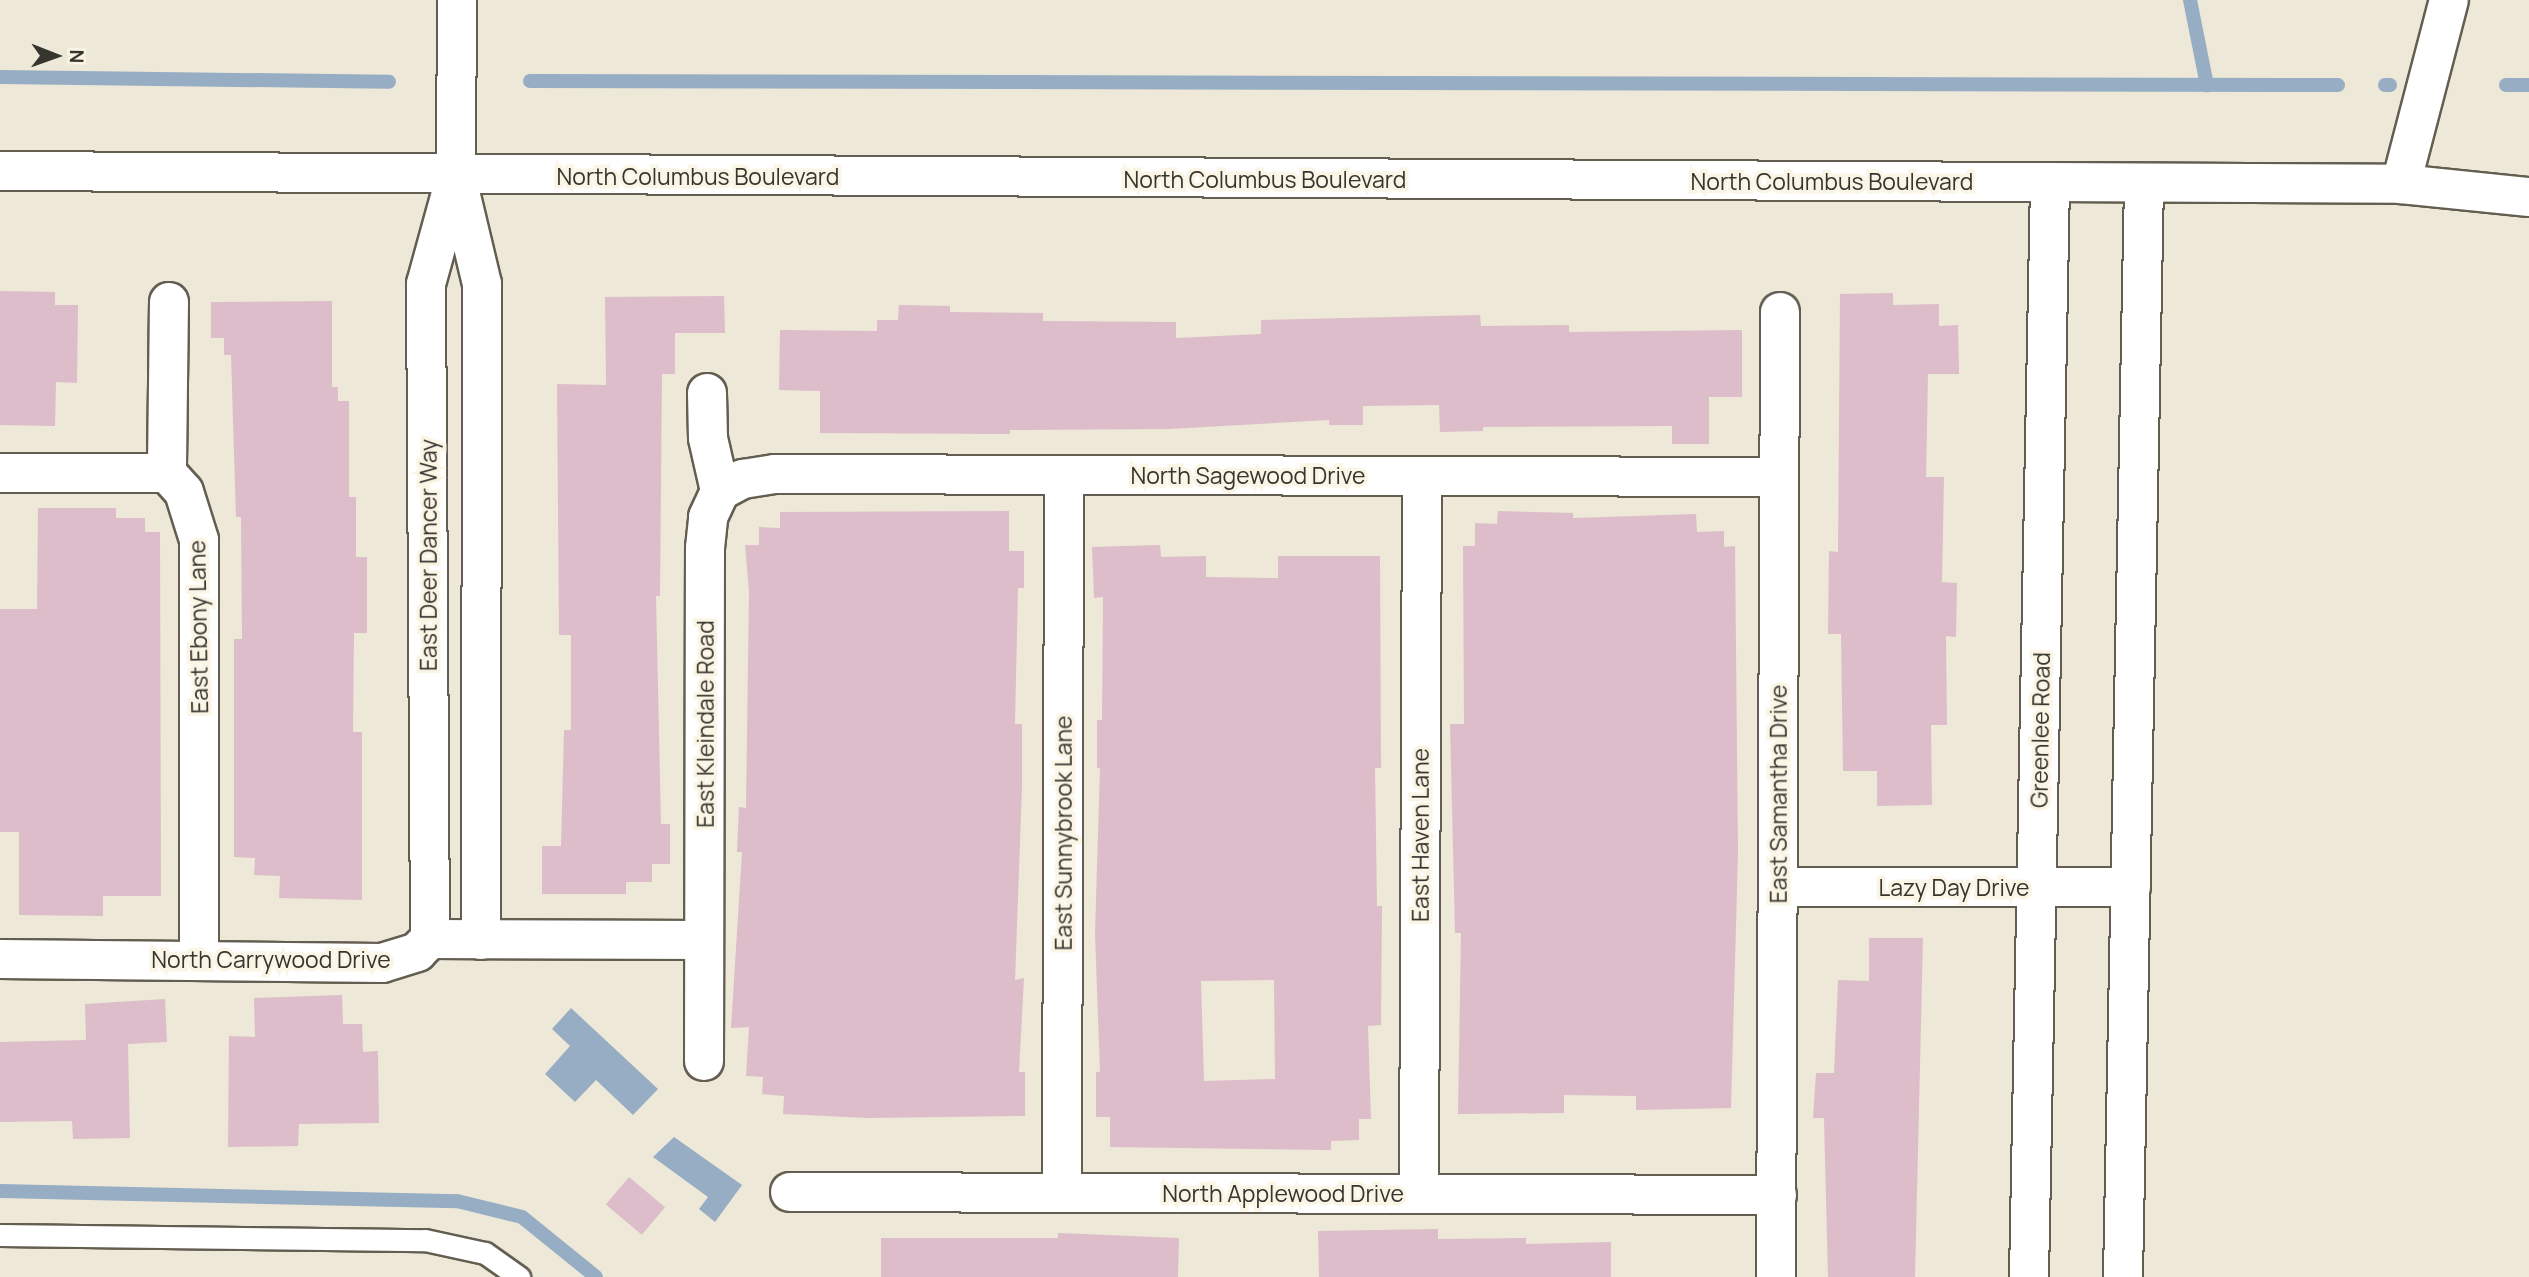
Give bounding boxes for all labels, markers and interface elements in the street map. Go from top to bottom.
north arrow [21,21,91,91]
text: N [64,49,90,63]
street label: North Columbus Boulevard [557,162,839,190]
street label: North Columbus Boulevard [1124,165,1406,193]
street label: North Columbus Boulevard [1691,167,1973,195]
street label: East Deer Dancer Way [414,439,442,671]
street label: North Sagewood Drive [1130,461,1366,489]
street label: East Ebony Lane [183,540,213,714]
street label: East Kleindale Road [691,620,719,828]
street label: Greenlee Road [2025,652,2055,808]
street label: East Samantha Drive [1764,685,1792,903]
street label: East Sunnybrook Lane [1049,715,1077,951]
street label: East Haven Lane [1406,748,1434,922]
street label: Lazy Day Drive [1878,873,2030,901]
street label: North Carrywood Drive [151,945,391,973]
street label: North Applewood Drive [1162,1179,1404,1207]

